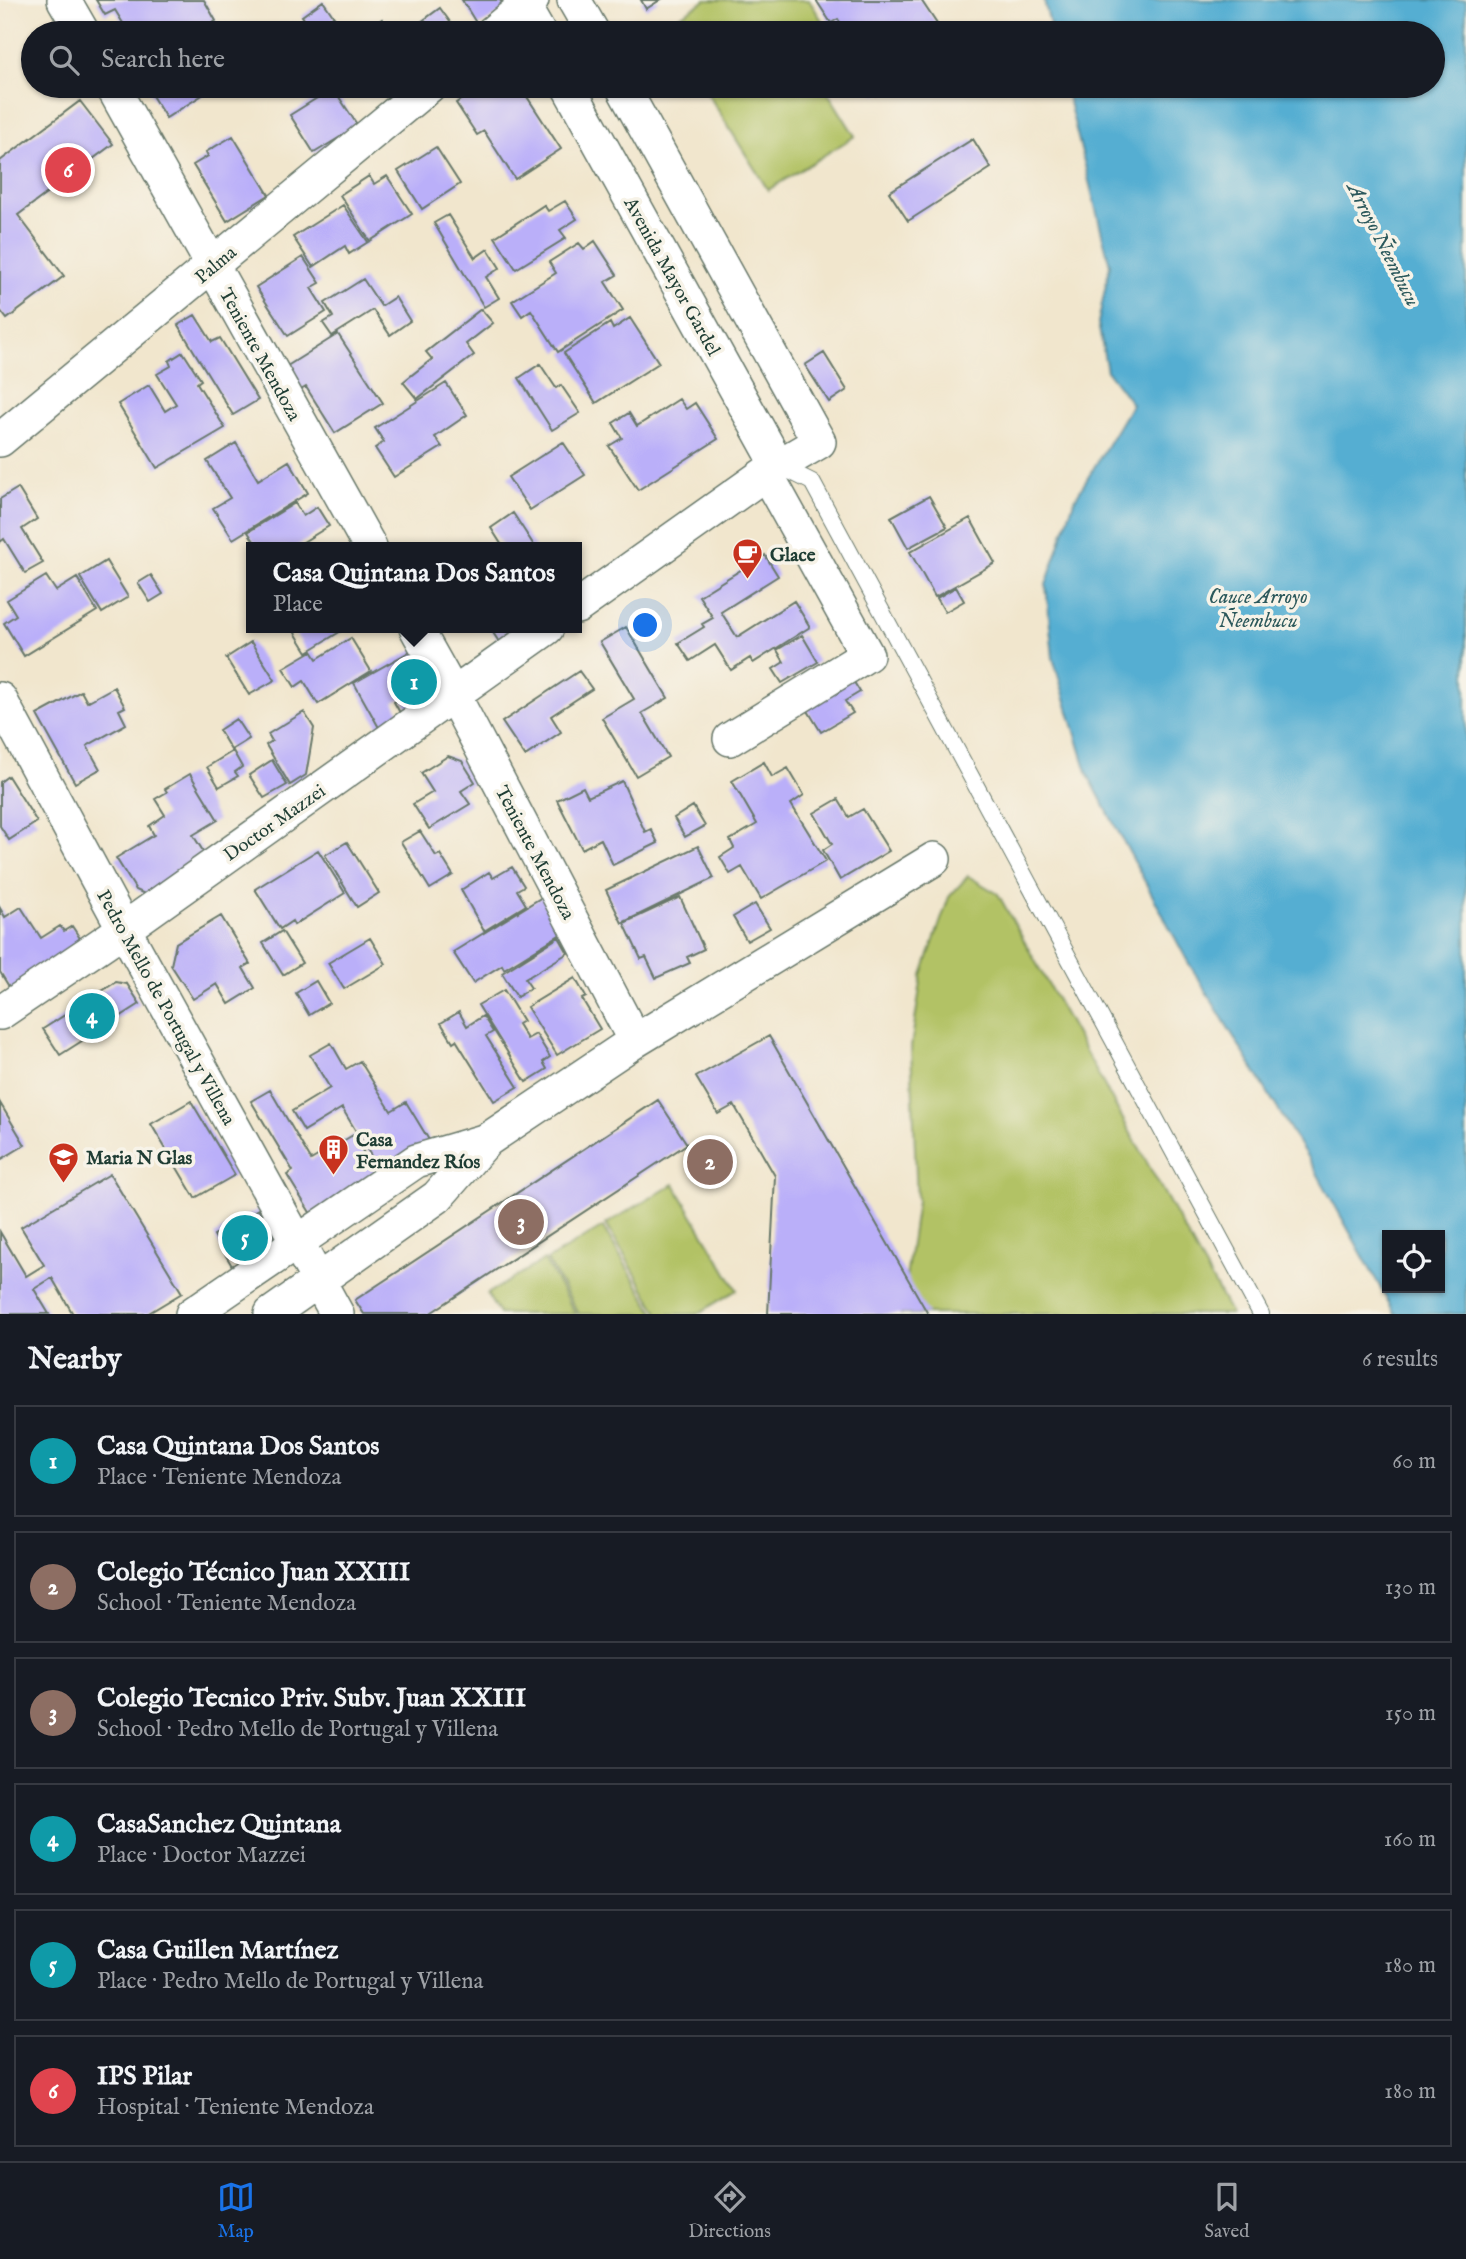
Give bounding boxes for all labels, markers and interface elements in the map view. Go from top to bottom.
search box [21,21,1445,98]
icon: search [45,41,83,79]
text: Search here [101,43,225,76]
pin: 6 [45,144,91,196]
water label: Arroyo Ñeembucu [1339,176,1426,311]
street label: Avenida Mayor Gardel [617,193,725,361]
street label: Palma [191,241,243,290]
street label: Teniente Mendoza [213,284,306,426]
cafe icon: Glace [730,537,764,581]
popup [246,542,582,633]
place label: Glace [770,544,816,568]
text: Casa Quintana Dos Santos [273,557,555,590]
water label: Cauce Arroyo Ñeembucu [1208,584,1308,635]
text: Place [273,590,323,619]
your location [628,608,662,642]
pin: 1 [391,656,437,708]
street label: Doctor Mazzei [220,780,331,868]
street label: Teniente Mendoza [489,782,580,925]
street label: Pedro Mello de Portugal y Villena [90,886,240,1131]
pin: 4 [69,990,115,1042]
place label: Casa Fernandez Ríos [356,1129,480,1175]
building icon: Casa Fernandez Ríos [316,1133,350,1177]
pin: 2 [687,1136,733,1188]
school or university icon: Maria N Glas [46,1140,80,1184]
place label: Maria N Glas [86,1147,193,1171]
pin: 3 [498,1196,544,1248]
pin: 5 [222,1212,268,1264]
map controls [1382,1230,1445,1293]
button: locate [1382,1230,1445,1293]
text: Nearby [28,1341,121,1379]
text: 6 results [1362,1345,1438,1374]
text: Casa Quintana Dos Santos [97,1430,379,1463]
text: 1 [49,1447,57,1476]
text: 60 m [1392,1447,1436,1476]
text: Place · Teniente Mendoza [97,1463,341,1492]
text: Colegio Técnico Juan XXIII [97,1556,410,1589]
text: 2 [48,1573,58,1602]
text: 130 m [1385,1573,1436,1602]
text: School · Teniente Mendoza [97,1589,356,1618]
text: Colegio Tecnico Priv. Subv. Juan XXIII [97,1682,526,1715]
text: 3 [49,1699,57,1728]
text: 150 m [1385,1699,1436,1728]
text: School · Pedro Mello de Portugal y Villena [97,1715,498,1744]
text: CasaSanchez Quintana [97,1808,341,1841]
text: 4 [47,1825,59,1854]
text: 160 m [1384,1825,1436,1854]
text: Place · Doctor Mazzei [97,1841,306,1870]
text: Casa Guillen Martínez [97,1934,339,1967]
text: 5 [49,1951,57,1980]
text: 180 m [1384,1951,1436,1980]
text: Place · Pedro Mello de Portugal y Villena [97,1967,483,1996]
text: IPS Pilar [97,2060,192,2093]
text: 6 [48,2077,58,2106]
text: 180 m [1384,2077,1436,2106]
text: Hospital · Teniente Mendoza [97,2093,374,2122]
tab: Map [217,2178,255,2244]
tab: Directions [688,2178,771,2244]
tab: Saved [1204,2178,1249,2244]

